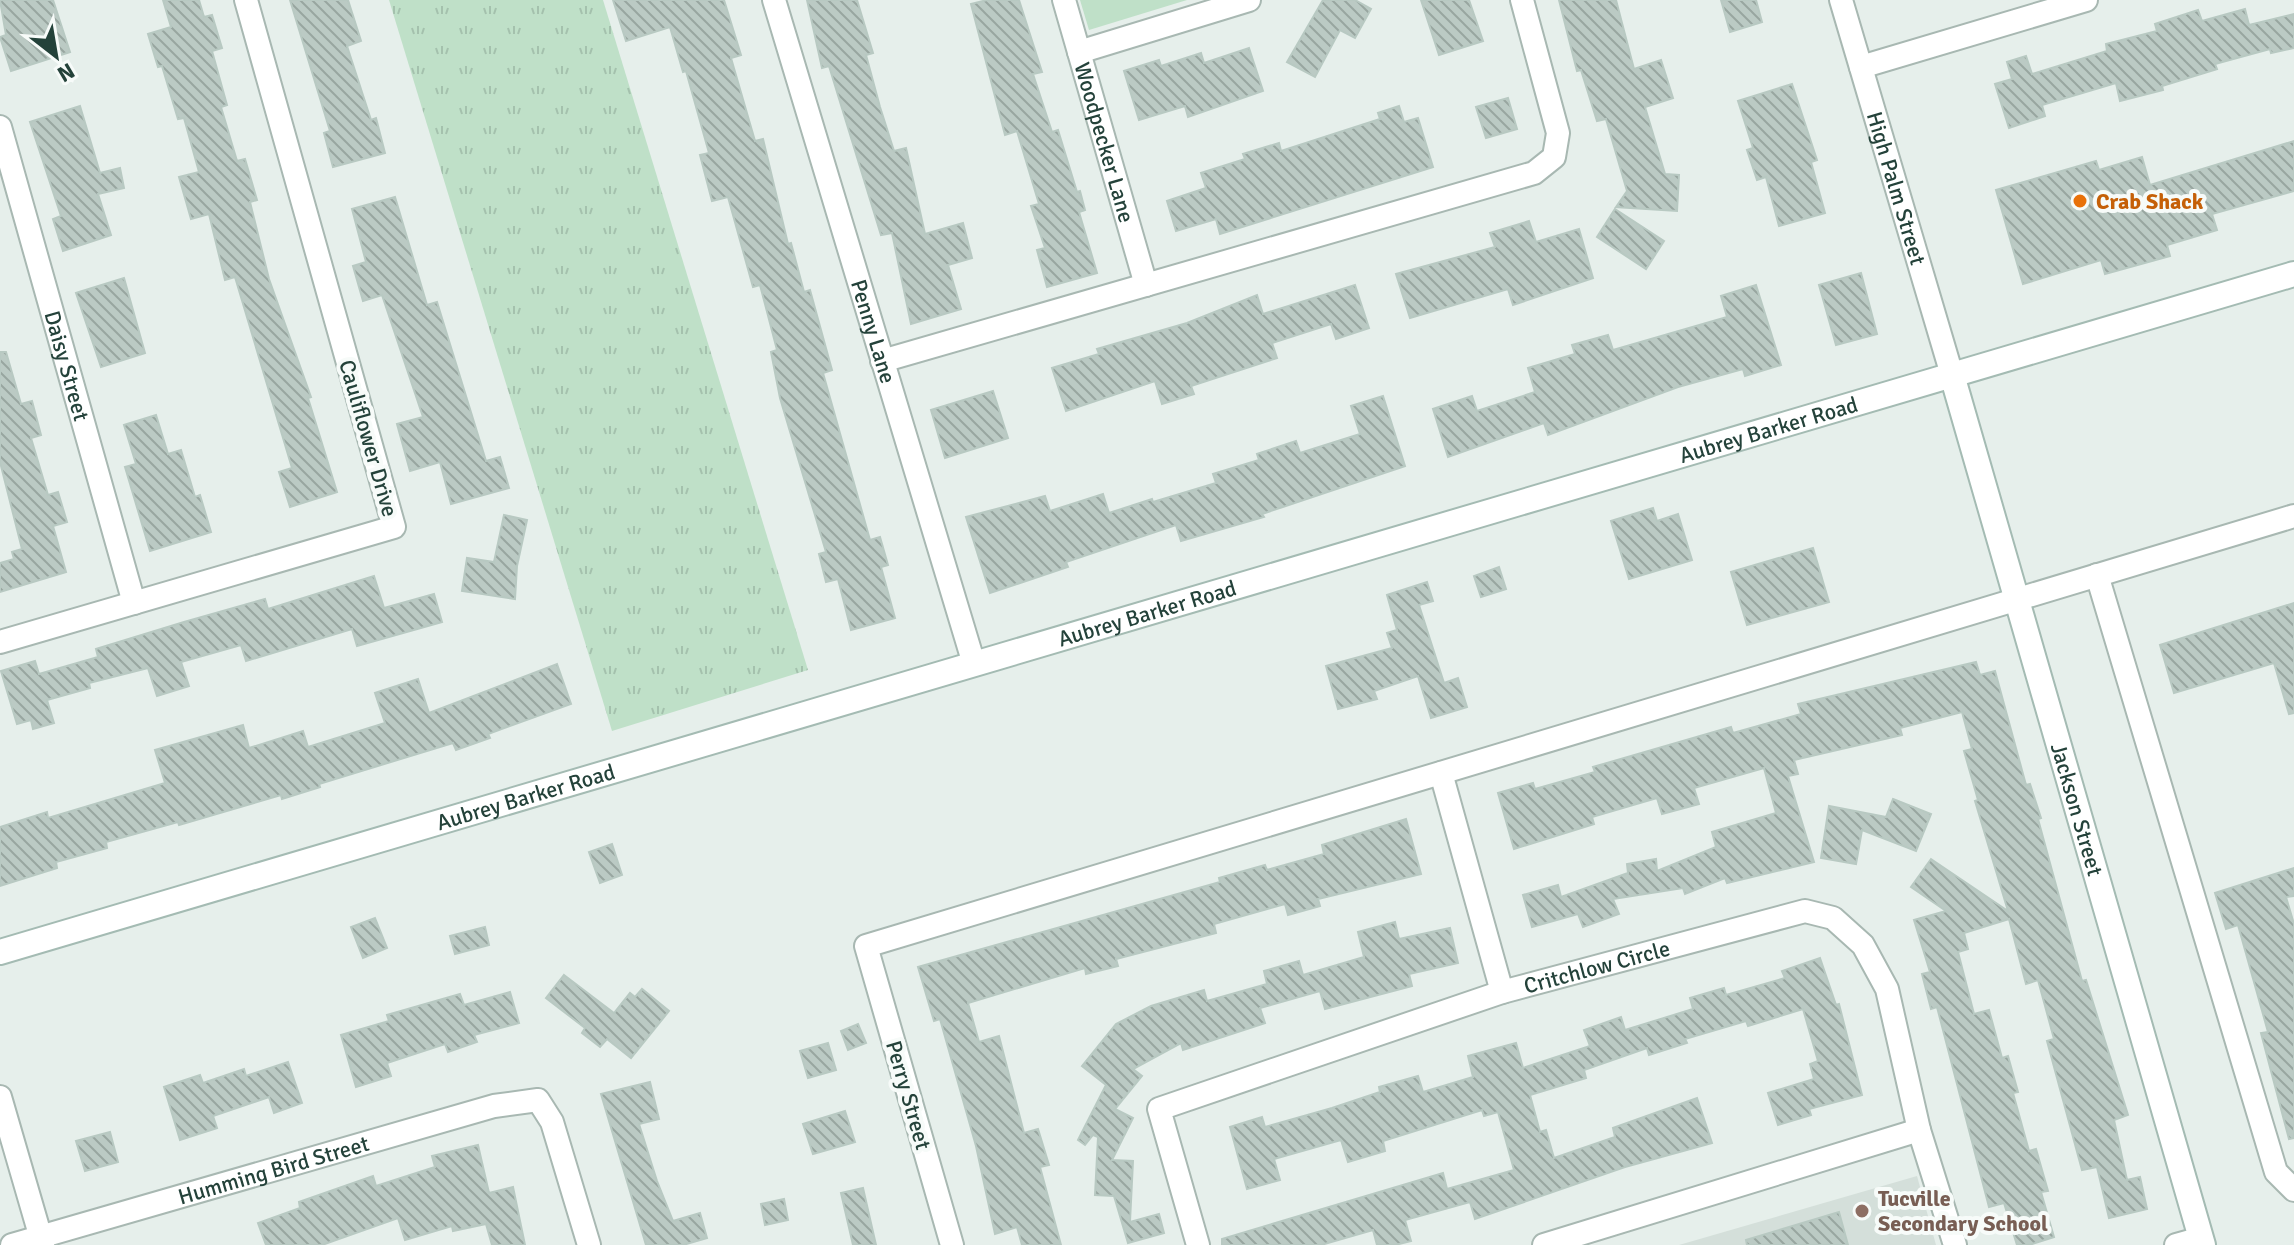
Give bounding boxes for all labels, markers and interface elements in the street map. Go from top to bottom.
north arrow [16,16,96,96]
text: N [53,57,80,88]
street label: Woodpecker Lane [1069,59,1140,226]
street label: High Palm Street [1861,108,1932,268]
place label: Crab Shack [2096,188,2204,215]
marker: Crab Shack [2071,192,2089,210]
street label: Penny Lane [845,276,902,387]
street label: Daisy Street [38,308,95,424]
street label: Cauliflower Drive [333,357,404,520]
street label: Aubrey Barker Road [1676,391,1861,469]
street label: Aubrey Barker Road [1055,574,1240,653]
street label: Jackson Street [2045,740,2109,879]
street label: Aubrey Barker Road [433,758,618,836]
street label: Critchlow Circle [1521,935,1673,1000]
street label: Perry Street [880,1038,937,1153]
street label: Humming Bird Street [175,1130,372,1210]
place label: Tucville Secondary School [1878,1185,2048,1237]
marker: Tucville Secondary School [1853,1202,1871,1220]

